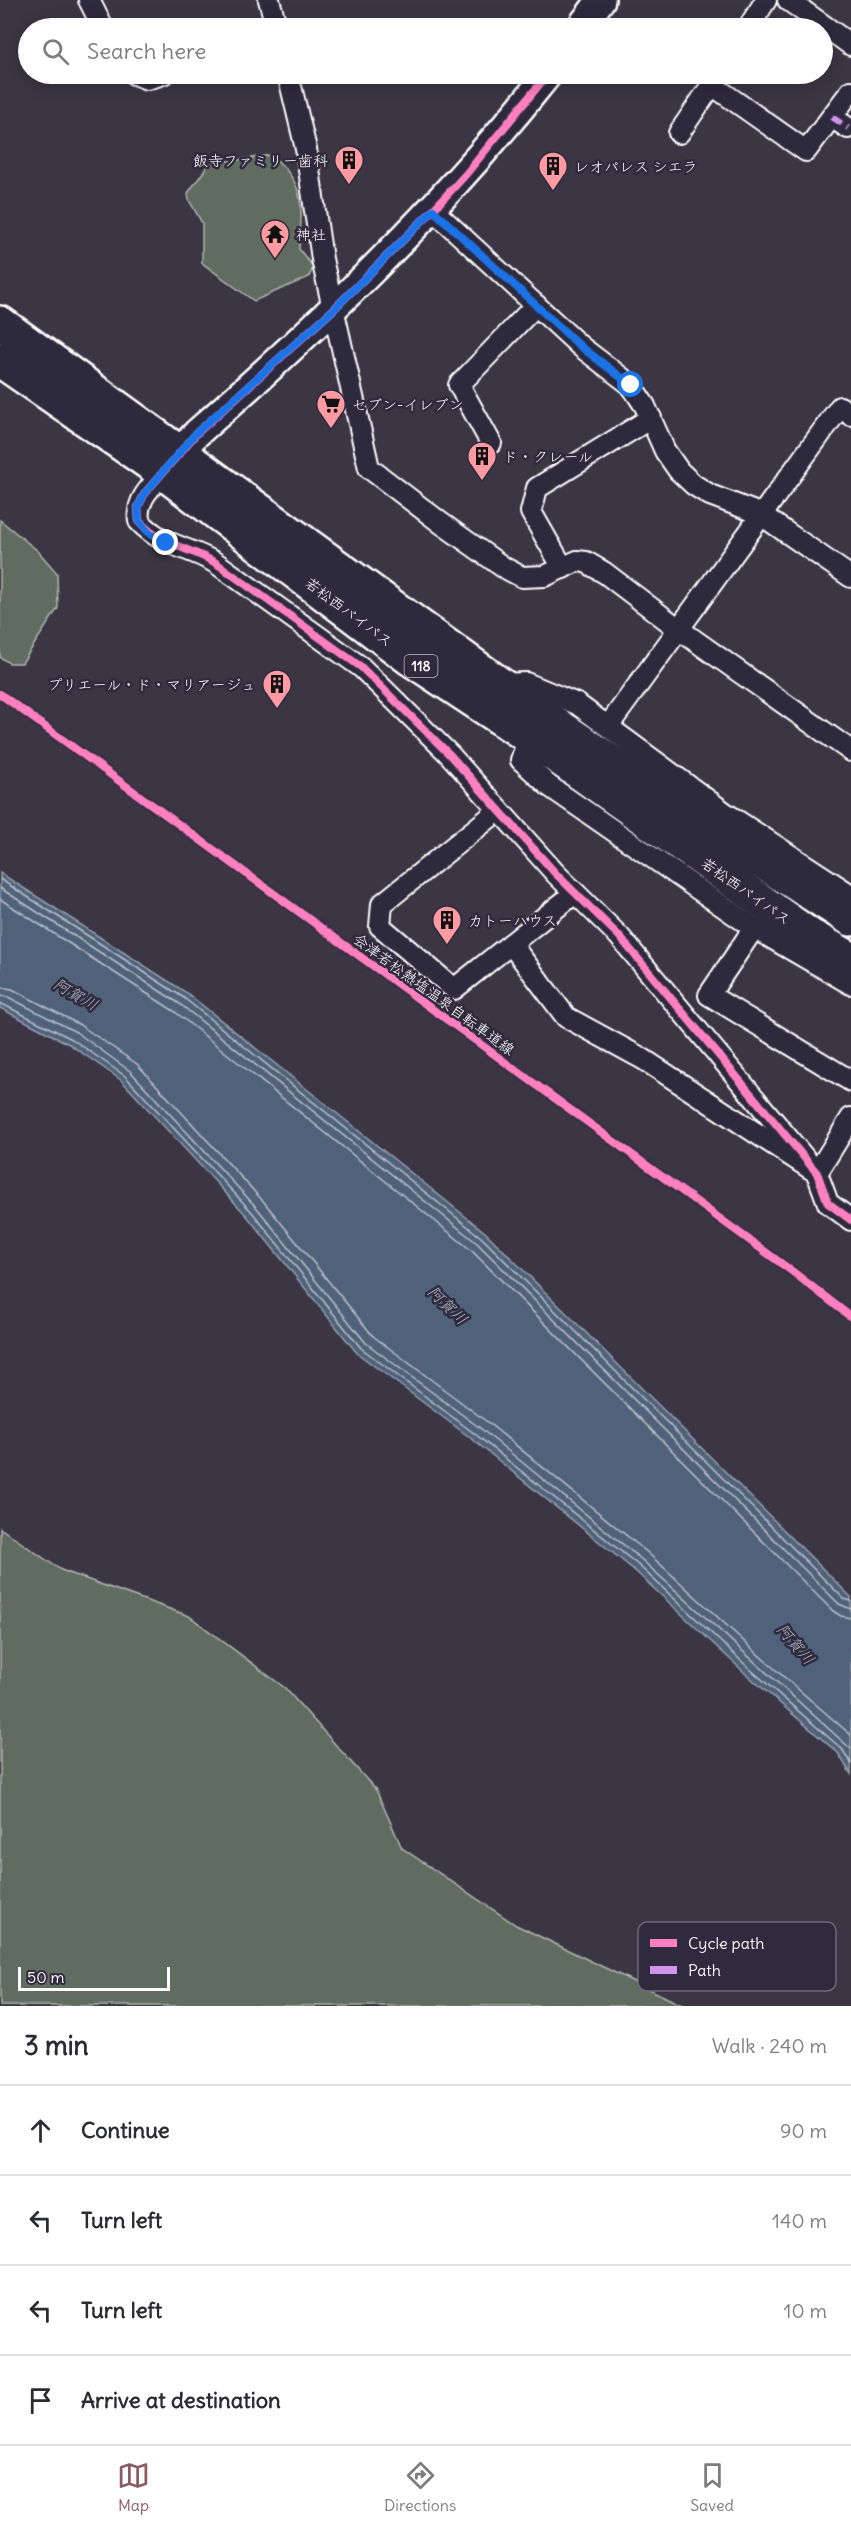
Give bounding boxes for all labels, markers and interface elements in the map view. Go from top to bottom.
search box [18,18,833,84]
icon: search [39,35,72,68]
text: Search here [87,37,206,65]
building icon: 飯寺ファミリー歯科 [333,144,365,186]
building icon: レオパレス シエラ [537,150,569,192]
place label: 飯寺ファミリー歯科 [193,151,328,170]
place label: レオパレス シエラ [574,157,698,176]
temple icon: 神社 [259,218,291,260]
place label: 神社 [296,225,326,244]
route start [617,371,643,397]
supermarket icon: セブン-イレブン [315,388,347,430]
place label: セブン-イレブン [352,395,463,414]
building icon: ド・クレール [466,440,498,482]
place label: ド・クレール [503,447,593,466]
route end [152,529,178,555]
street label: 若松西バイパス [301,573,397,651]
road number: 118 [404,655,438,677]
building icon: プリエール・ド・マリアージュ [261,668,293,710]
place label: プリエール・ド・マリアージュ [47,675,256,694]
street label: 若松西バイパス [698,853,794,929]
building icon: カトーハウス [431,904,463,946]
place label: カトーハウス [468,911,557,930]
street label: 会津若松熱塩温泉自転車道線 [350,929,518,1059]
water label: 阿賀川 [50,973,102,1015]
water label: 阿賀川 [424,1281,472,1329]
water label: 阿賀川 [773,1619,819,1669]
legend [638,1922,836,1991]
text: Cycle path [688,1933,764,1953]
text: Path [688,1960,721,1980]
scale bar [18,1964,170,1992]
text: 50 m [27,1967,65,1987]
text: 3 min [24,2029,89,2062]
text: Walk · 240 m [712,2033,827,2058]
icon: ahead [24,2114,57,2147]
text: Continue [81,2116,170,2144]
text: 90 m [780,2118,827,2143]
icon: left [24,2204,57,2237]
text: Turn left [81,2206,162,2234]
text: 140 m [772,2208,827,2233]
icon: left [24,2294,57,2327]
text: Turn left [81,2296,162,2324]
text: 10 m [784,2298,827,2323]
icon: arrive [24,2384,57,2417]
text: Arrive at destination [81,2386,281,2414]
tab: Map [117,2459,150,2515]
tab: Directions [384,2459,456,2515]
tab: Saved [690,2459,734,2515]

